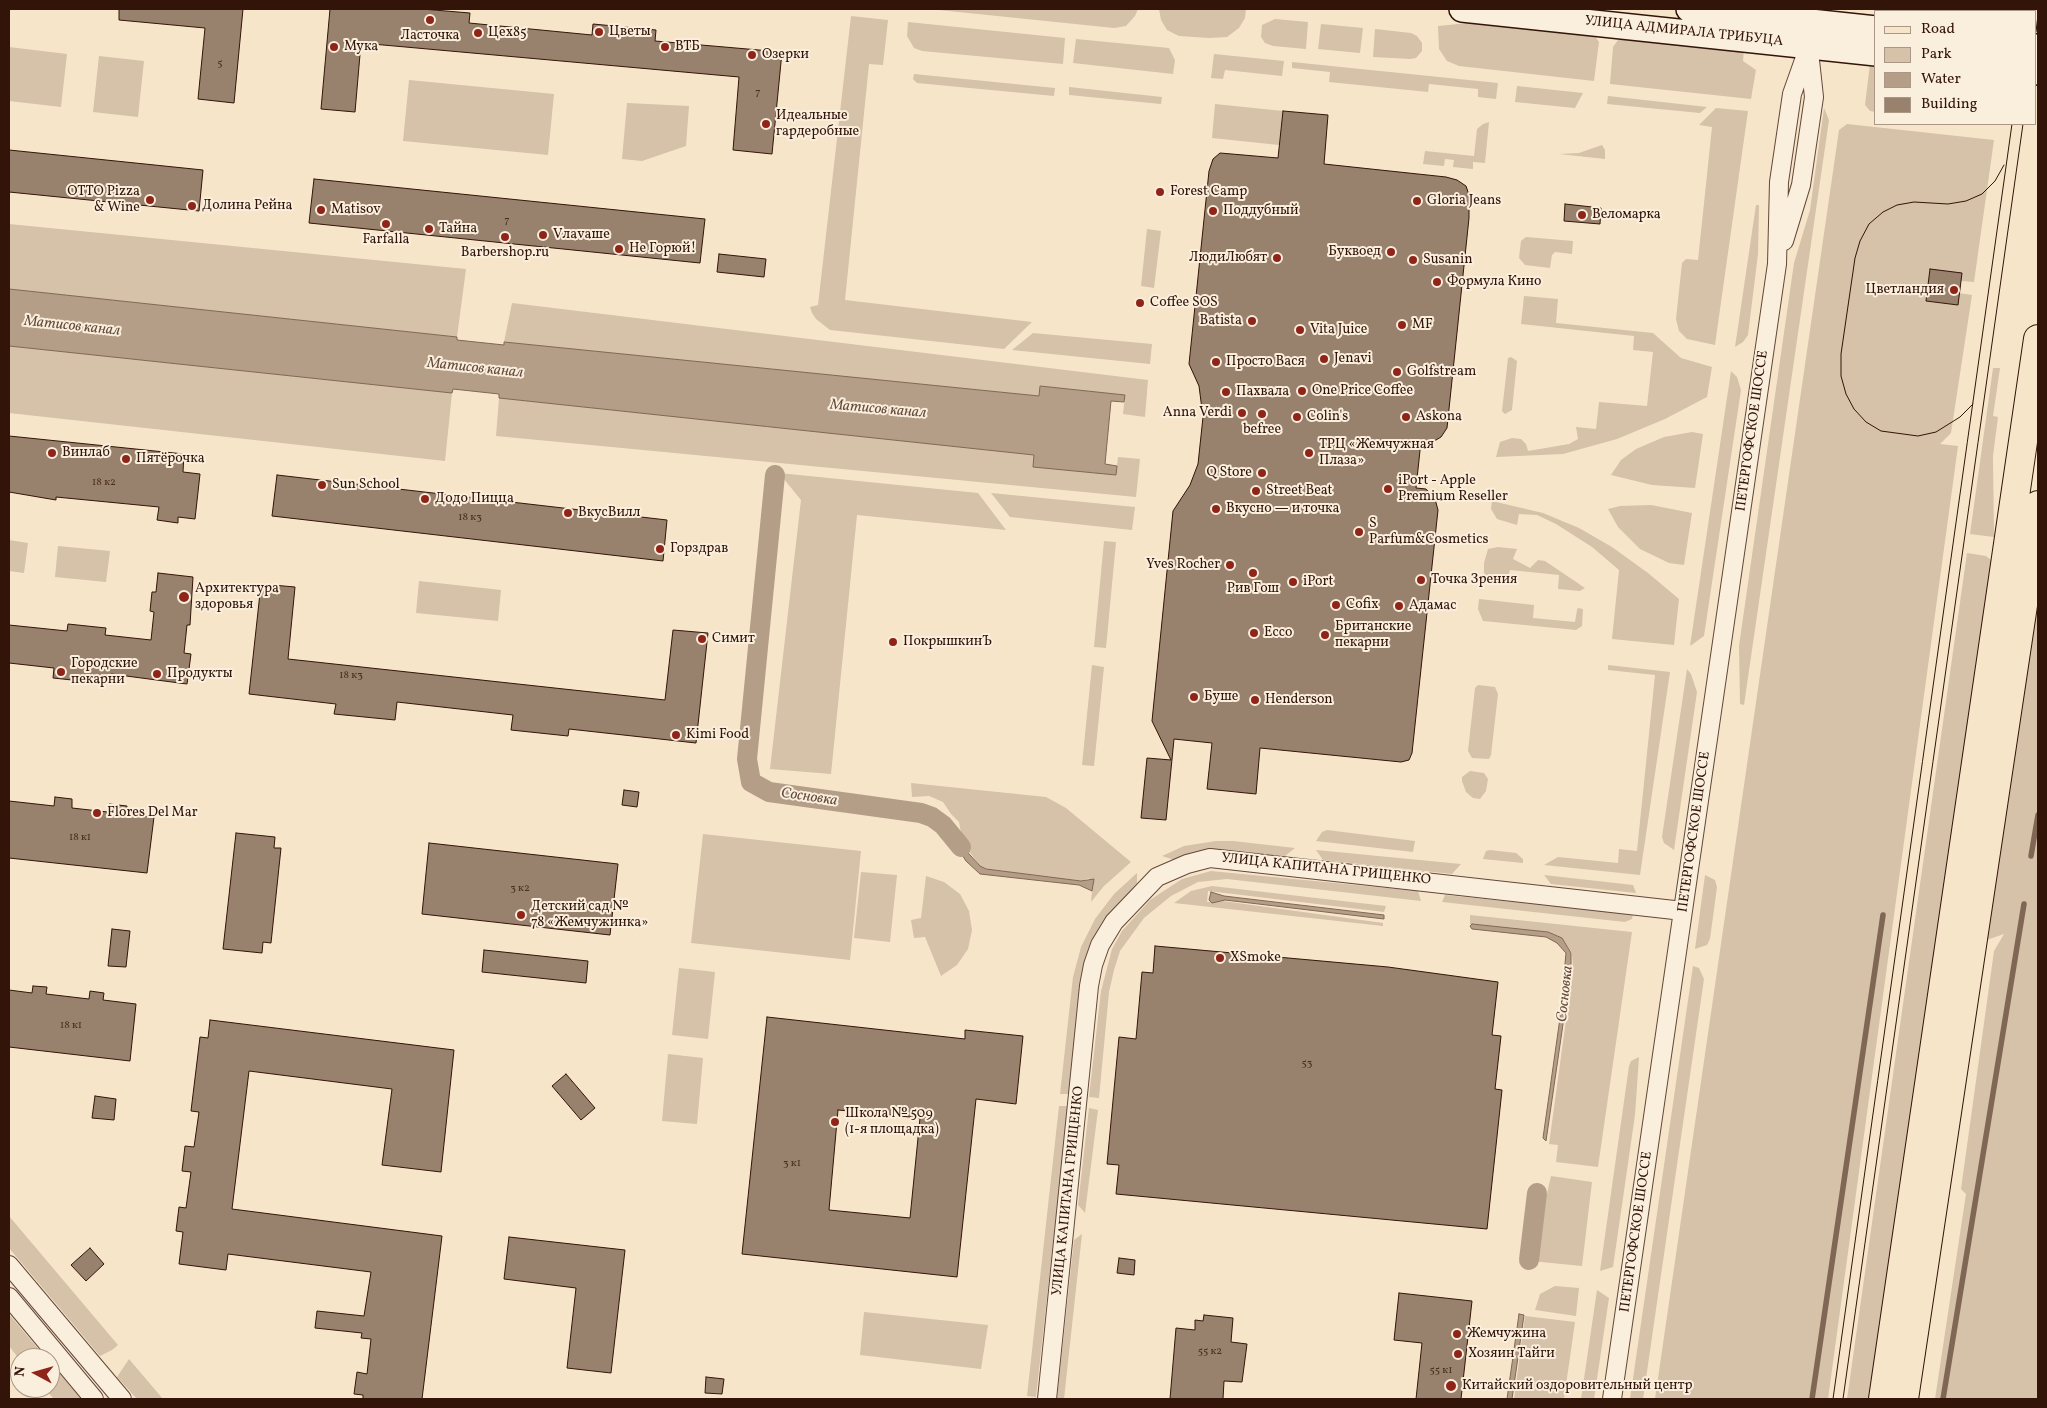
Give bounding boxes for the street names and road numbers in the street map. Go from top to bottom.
street label: УЛИЦА АДМИРАЛА ТРИБУЦА [1584,13,1784,51]
street label: ПЕТЕРГОФСКОЕ ШОССЕ [1733,349,1773,513]
street label: ПЕТЕРГОФСКОЕ ШОССЕ [1675,750,1715,914]
street label: УЛИЦА КАПИТАНА ГРИЩЕНКО [1220,851,1432,889]
street label: УЛИЦА КАПИТАНА ГРИЩЕНКО [1050,1085,1088,1297]
street label: ПЕТЕРГОФСКОЕ ШОССЕ [1617,1150,1657,1314]

